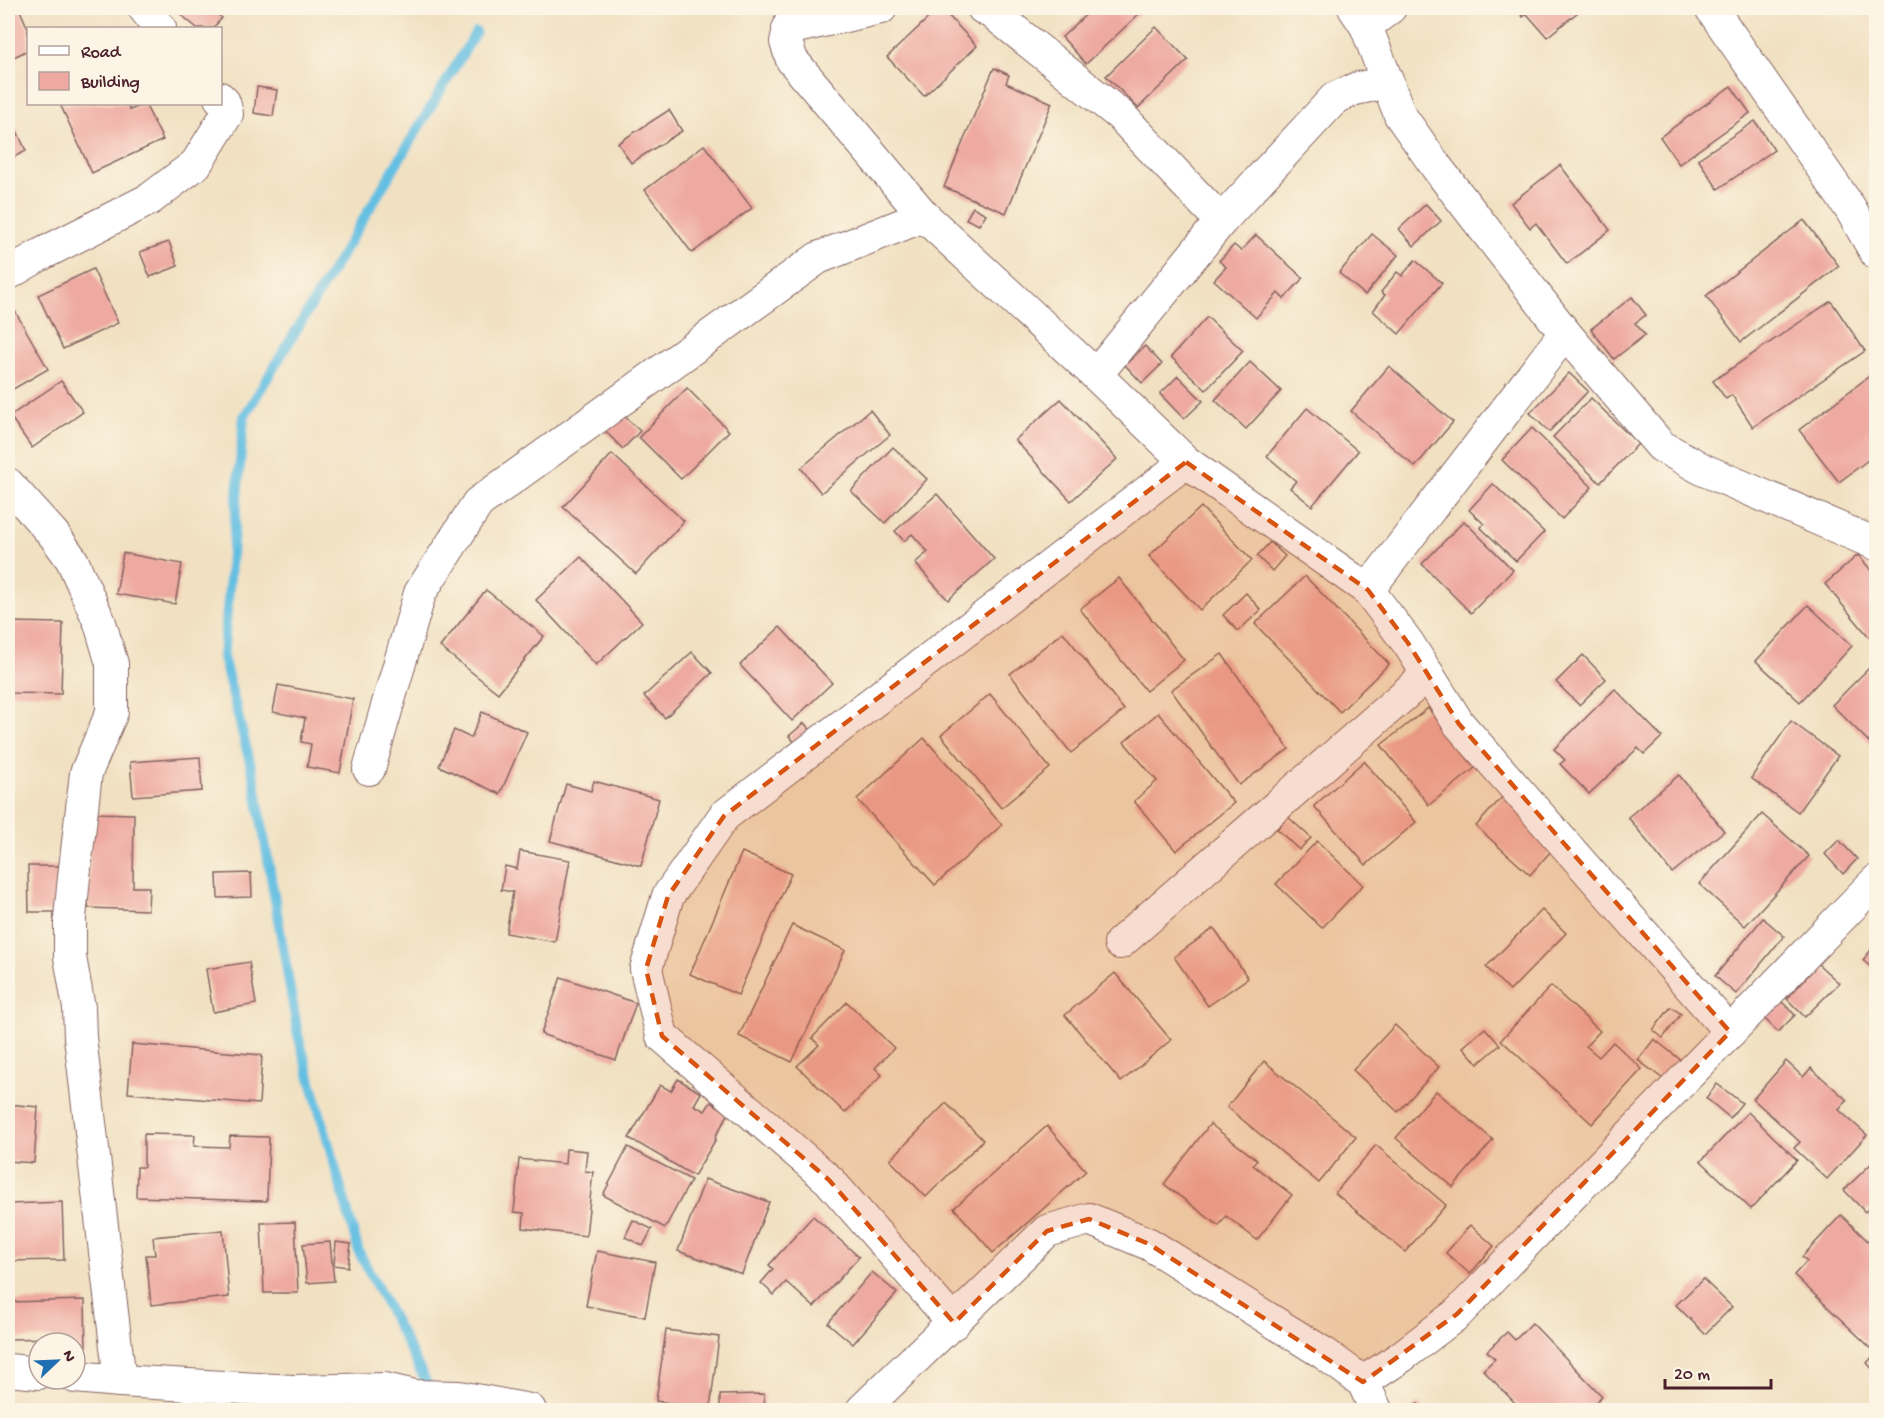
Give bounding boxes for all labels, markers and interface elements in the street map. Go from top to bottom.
legend [27,27,222,105]
text: Road [81,43,122,64]
text: Building [80,73,140,94]
north arrow [27,1331,87,1391]
text: N [57,1348,79,1366]
scale bar [1665,1352,1772,1390]
text: 20 m [1674,1365,1710,1386]

